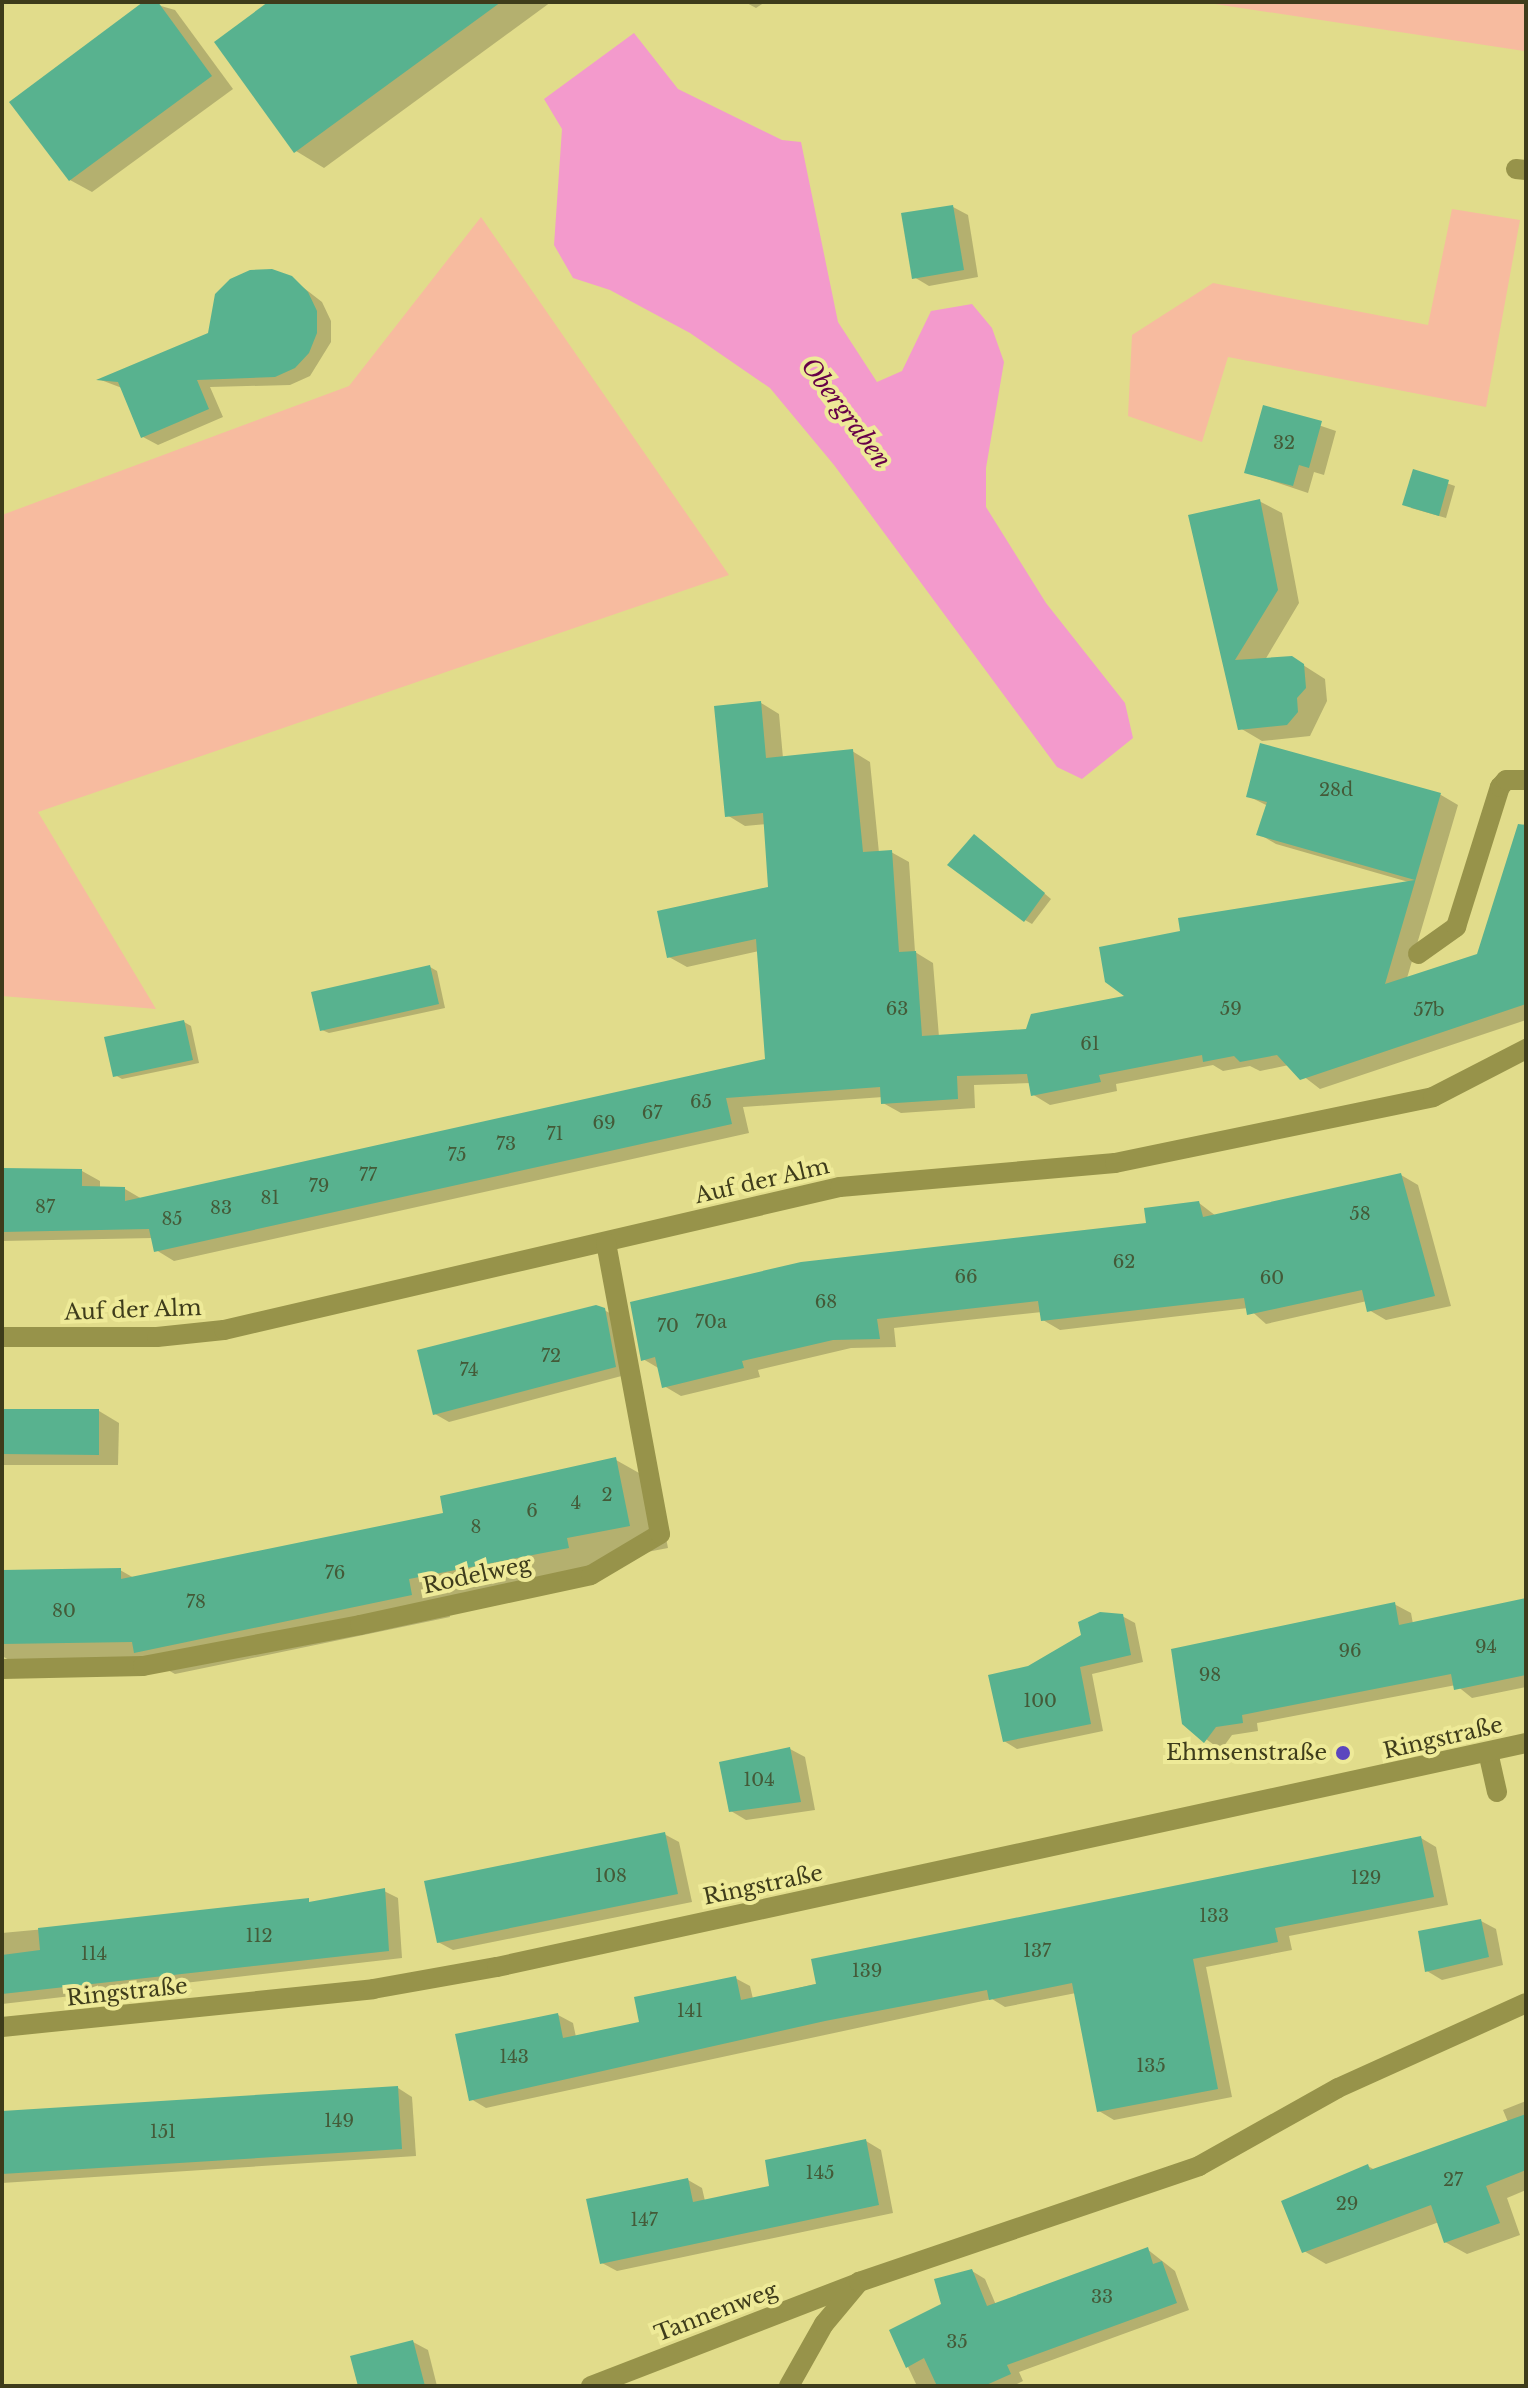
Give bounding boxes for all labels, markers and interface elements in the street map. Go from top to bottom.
water label: Obergraben [795,352,897,474]
house number: 32 [1273,432,1295,454]
house number: 28d [1319,779,1353,801]
house number: 63 [886,998,908,1020]
house number: 59 [1220,998,1242,1020]
house number: 57b [1413,999,1445,1021]
house number: 61 [1080,1033,1100,1055]
house number: 65 [690,1091,712,1113]
house number: 67 [642,1102,662,1124]
house number: 69 [592,1112,616,1134]
house number: 71 [546,1123,564,1145]
house number: 73 [496,1133,516,1155]
house number: 75 [447,1144,467,1166]
street label: Auf der Alm [691,1153,833,1209]
house number: 77 [359,1164,377,1186]
house number: 79 [309,1175,329,1197]
house number: 81 [261,1187,279,1209]
house number: 87 [35,1196,55,1218]
house number: 83 [210,1197,232,1219]
house number: 58 [1349,1203,1371,1225]
house number: 85 [161,1208,183,1230]
house number: 62 [1113,1251,1135,1273]
house number: 66 [954,1266,978,1288]
house number: 60 [1260,1267,1284,1289]
house number: 68 [815,1291,837,1313]
street label: Auf der Alm [63,1294,203,1326]
house number: 70a [695,1311,727,1333]
house number: 70 [657,1315,679,1337]
house number: 72 [541,1345,561,1367]
house number: 74 [459,1359,479,1381]
house number: 2 [601,1484,613,1506]
house number: 4 [571,1492,581,1514]
house number: 6 [526,1500,538,1522]
house number: 8 [471,1516,481,1538]
street label: Rodelweg [420,1551,534,1599]
house number: 76 [325,1562,345,1584]
house number: 78 [186,1591,206,1613]
house number: 80 [52,1600,76,1622]
house number: 94 [1475,1636,1497,1658]
house number: 96 [1338,1640,1362,1662]
house number: 98 [1199,1664,1221,1686]
house number: 100 [1023,1690,1057,1712]
street label: Ringstraße [1381,1711,1505,1765]
place label: Ehmsenstraße [1166,1740,1327,1766]
marker: Ehmsenstraße [1334,1744,1352,1762]
house number: 104 [743,1769,775,1791]
street label: Ringstraße [701,1859,825,1911]
house number: 108 [595,1865,627,1887]
house number: 129 [1351,1867,1381,1889]
house number: 133 [1199,1905,1229,1927]
house number: 112 [245,1925,273,1947]
house number: 137 [1023,1940,1051,1962]
house number: 114 [81,1943,107,1965]
house number: 139 [852,1960,882,1982]
street label: Ringstraße [65,1973,189,2011]
house number: 141 [677,2000,703,2022]
house number: 143 [499,2046,529,2068]
house number: 135 [1136,2055,1166,2077]
house number: 149 [324,2110,354,2132]
house number: 151 [150,2121,176,2143]
house number: 145 [806,2162,834,2184]
house number: 27 [1443,2169,1463,2191]
house number: 29 [1336,2193,1358,2215]
house number: 147 [630,2209,658,2231]
street label: Tannenweg [651,2276,781,2348]
house number: 33 [1091,2286,1113,2308]
house number: 35 [946,2331,968,2353]

